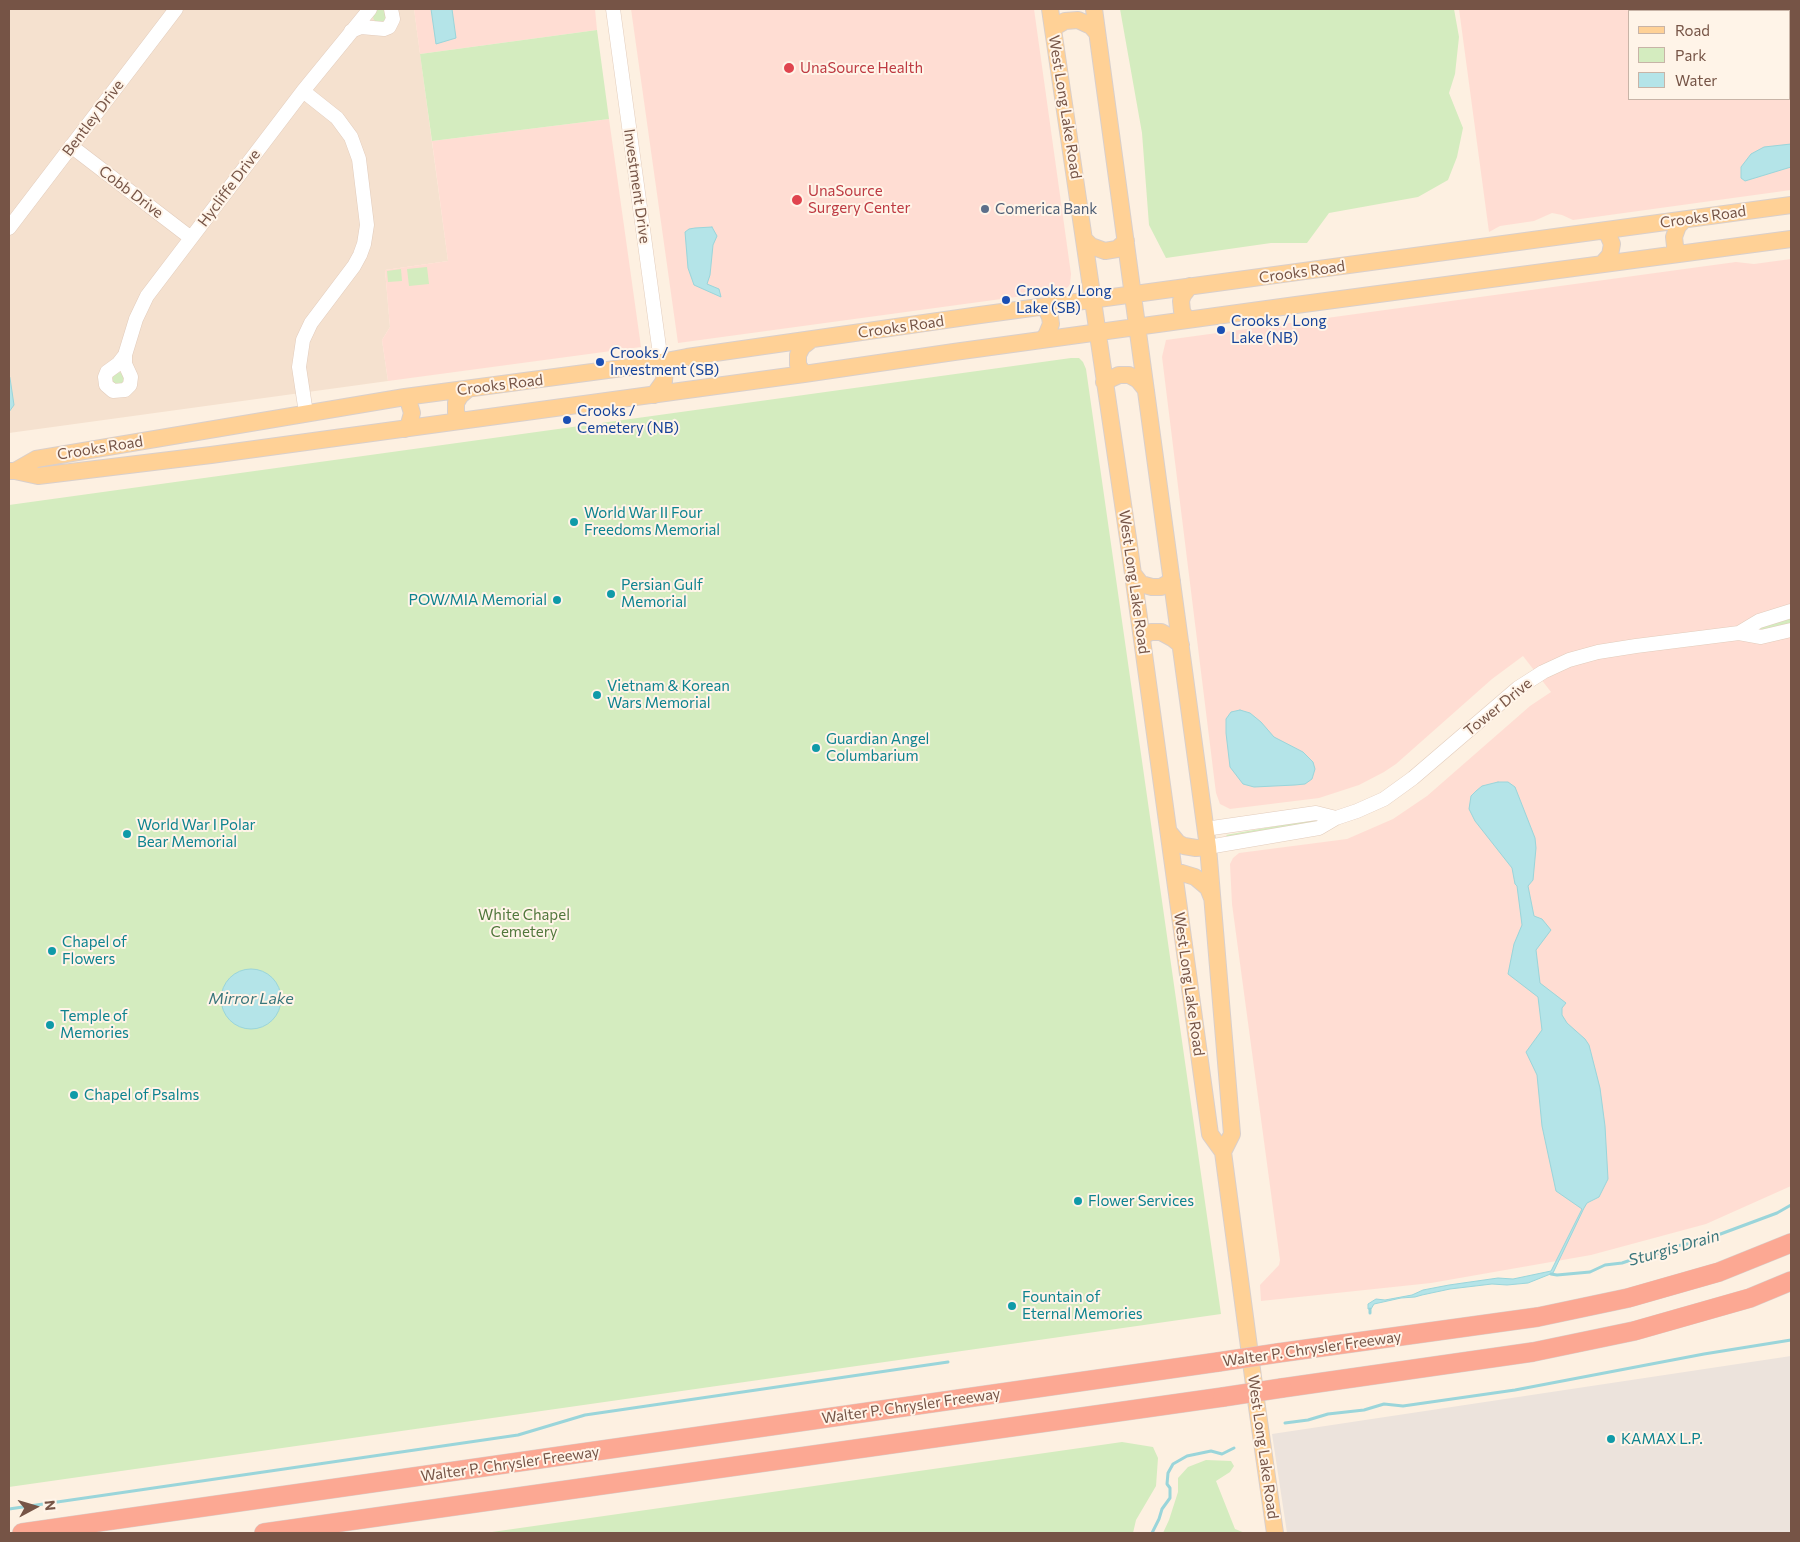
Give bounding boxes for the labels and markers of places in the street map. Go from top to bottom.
place label: UnaSource Health [800,59,923,77]
marker: UnaSource Health [782,61,796,75]
place label: UnaSource Surgery Center [808,182,910,217]
marker: UnaSource Surgery Center [790,193,804,207]
place label: Comerica Bank [995,200,1097,218]
marker: Comerica Bank [979,203,991,215]
place label: Crooks / Long Lake (SB) [1016,282,1112,317]
marker: Crooks / Long Lake (SB) [1000,294,1012,306]
place label: Crooks / Long Lake (NB) [1231,312,1327,347]
marker: Crooks / Long Lake (NB) [1215,324,1227,336]
place label: Crooks / Investment (SB) [610,344,719,379]
marker: Crooks / Investment (SB) [594,356,606,368]
place label: Crooks / Cemetery (NB) [577,402,679,437]
marker: Crooks / Cemetery (NB) [561,414,573,426]
place label: World War II Four Freedoms Memorial [584,504,720,539]
marker: World War II Four Freedoms Memorial [568,516,580,528]
place label: Persian Gulf Memorial [621,576,703,611]
marker: Persian Gulf Memorial [605,588,617,600]
place label: POW/MIA Memorial [408,591,547,609]
marker: POW/MIA Memorial [551,594,563,606]
place label: Vietnam & Korean Wars Memorial [607,677,730,712]
marker: Vietnam & Korean Wars Memorial [591,689,603,701]
place label: Guardian Angel Columbarium [826,730,929,765]
marker: Guardian Angel Columbarium [810,742,822,754]
place label: World War I Polar Bear Memorial [137,816,256,851]
marker: World War I Polar Bear Memorial [121,828,133,840]
place label: Chapel of Flowers [62,933,127,968]
marker: Chapel of Flowers [46,945,58,957]
place label: Temple of Memories [60,1007,129,1042]
marker: Temple of Memories [44,1019,56,1031]
place label: Chapel of Psalms [84,1086,199,1104]
marker: Chapel of Psalms [68,1089,80,1101]
place label: Flower Services [1088,1192,1194,1210]
marker: Flower Services [1072,1195,1084,1207]
place label: Fountain of Eternal Memories [1022,1288,1143,1323]
marker: Fountain of Eternal Memories [1006,1300,1018,1312]
place label: KAMAX L.P. [1621,1430,1703,1448]
marker: KAMAX L.P. [1605,1433,1617,1445]

